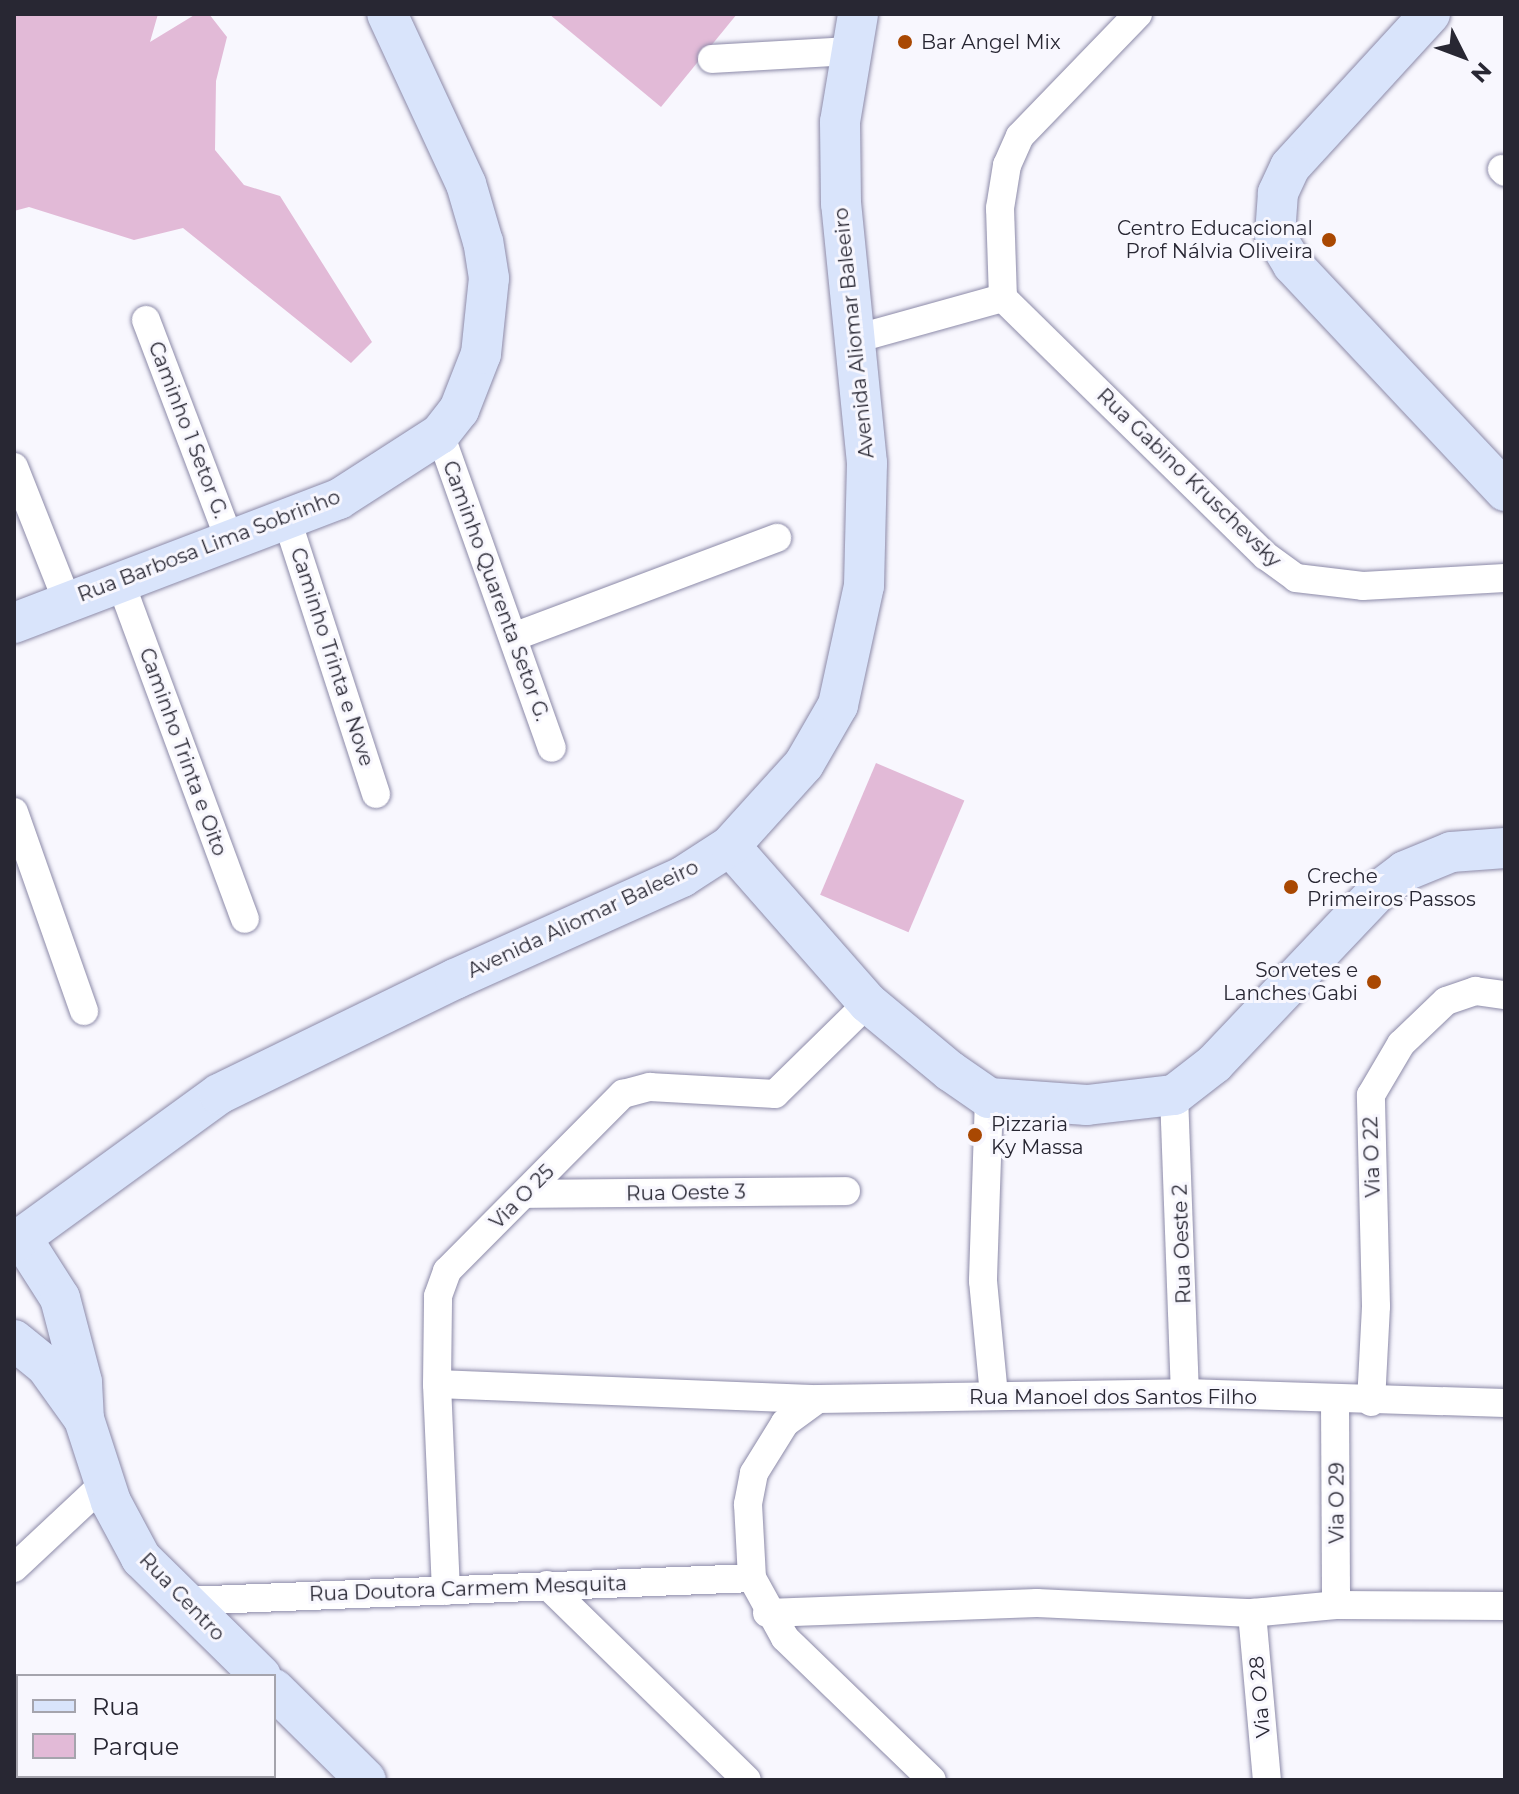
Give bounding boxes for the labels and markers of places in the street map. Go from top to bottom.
place label: Bar Angel Mix [921,30,1061,54]
marker: Bar Angel Mix [896,33,914,51]
place label: Centro Educacional Prof Nálvia Oliveira [1117,216,1313,263]
marker: Centro Educacional Prof Nálvia Oliveira [1320,231,1338,249]
place label: Creche Primeiros Passos [1307,864,1476,911]
marker: Creche Primeiros Passos [1282,878,1300,896]
place label: Sorvetes e Lanches Gabi [1223,958,1358,1005]
marker: Sorvetes e Lanches Gabi [1365,973,1383,991]
place label: Pizzaria Ky Massa [991,1112,1084,1159]
marker: Pizzaria Ky Massa [966,1126,984,1144]

